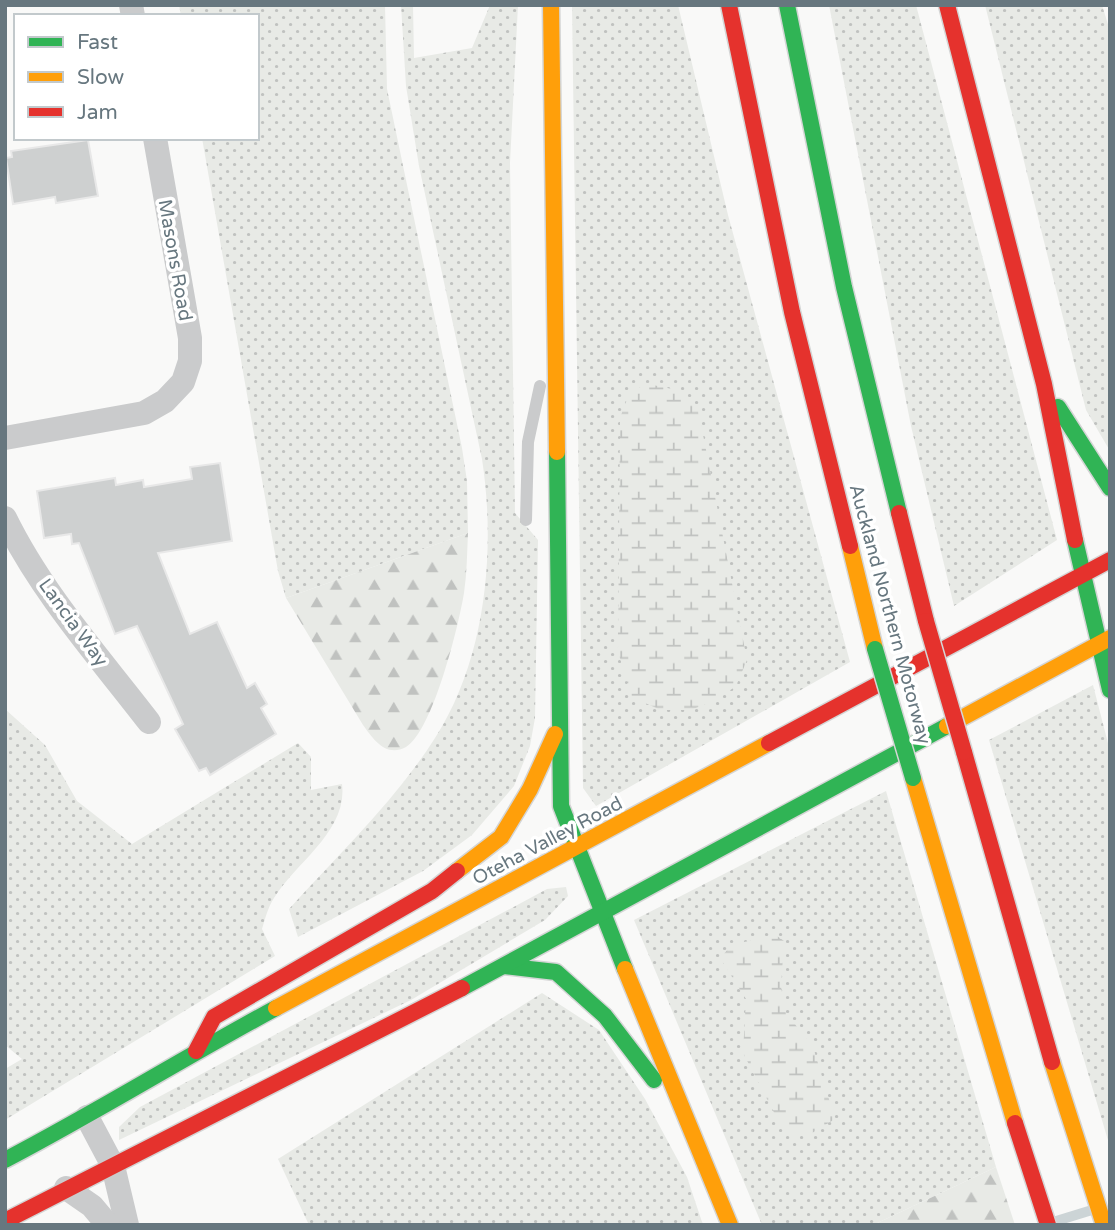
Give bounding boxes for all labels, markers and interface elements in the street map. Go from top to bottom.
legend [14,14,259,140]
text: Fast [77,30,118,55]
text: Slow [77,65,125,90]
text: Jam [77,100,118,125]
street label: Masons Road [153,198,197,323]
street label: Auckland Northern Motorway [845,482,935,747]
street label: Lancia Way [34,575,112,671]
street label: Oteha Valley Road [469,792,626,890]

